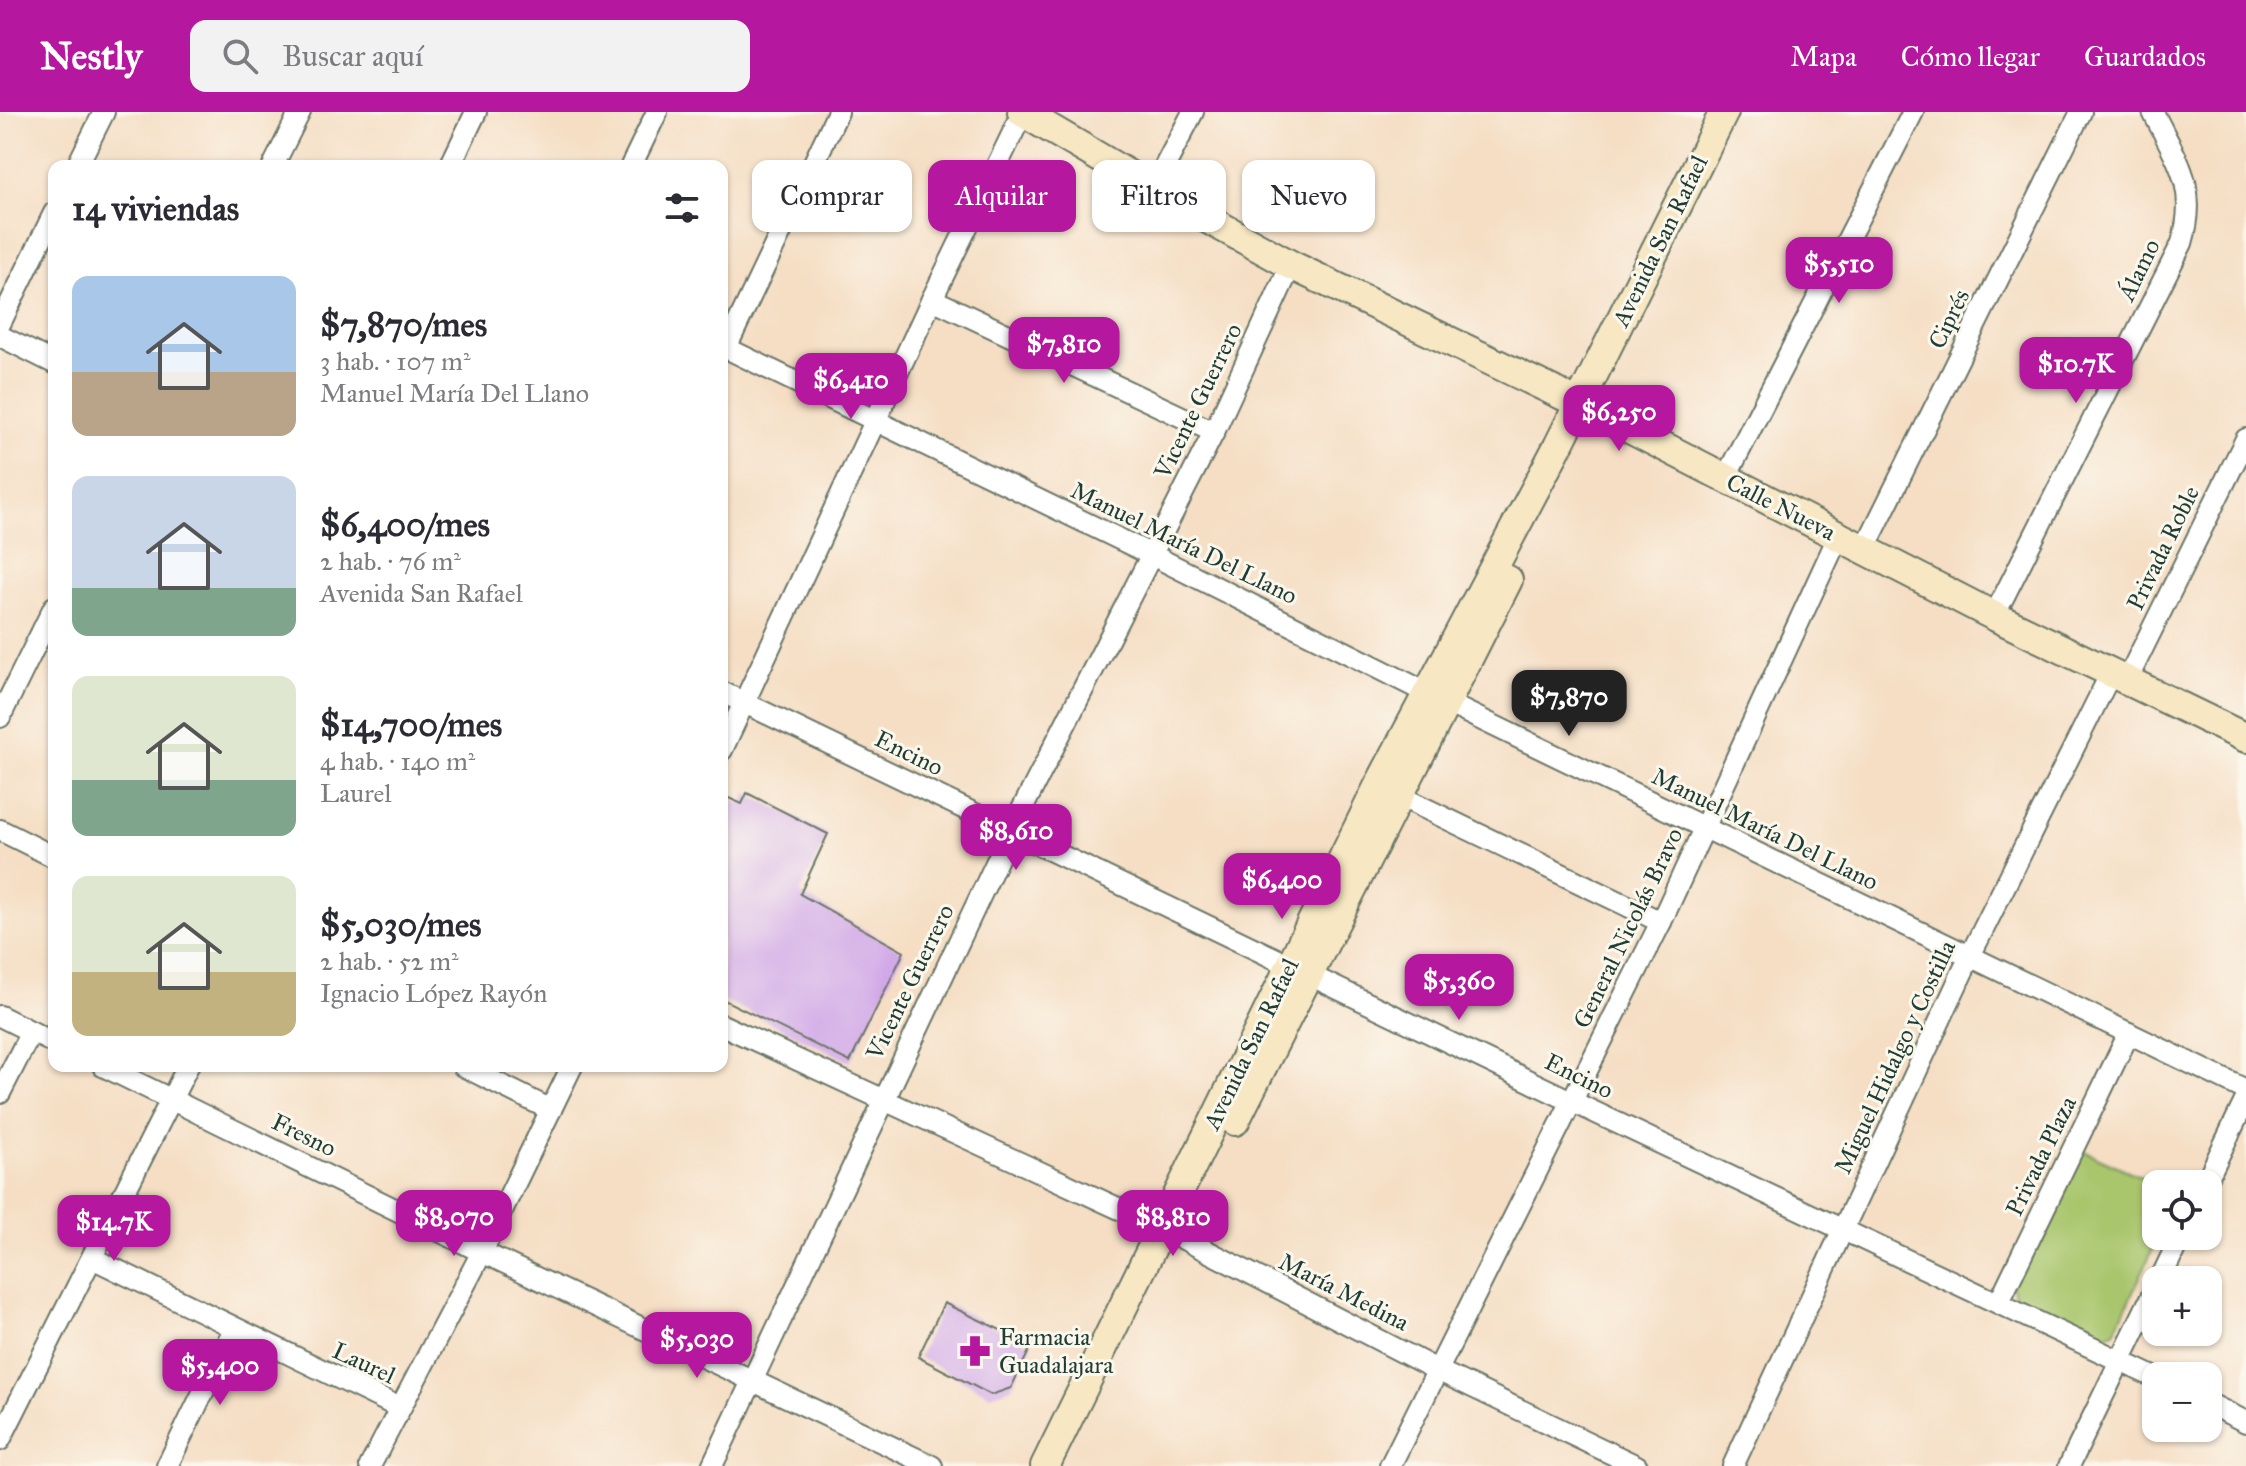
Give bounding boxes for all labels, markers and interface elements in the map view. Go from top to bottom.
search box [190,20,750,92]
text: Nestly [40,33,142,79]
icon: search [218,34,262,78]
text: Buscar aquí [282,38,423,74]
text: Mapa [1790,39,1857,74]
text: Cómo llegar [1901,39,2040,74]
text: Guardados [2084,39,2206,74]
street label: Avenida San Rafael [1605,150,1715,333]
chip: Comprar [752,160,912,232]
chip: Alquilar [928,160,1076,232]
chip: Filtros [1092,160,1226,232]
chip: Nuevo [1242,160,1375,232]
icon: filters [660,186,704,230]
text: 14 viviendas [72,188,239,229]
street label: Álamo [2111,234,2167,307]
pin: $5,510 [1774,237,1904,305]
text: $5,510 [1804,247,1874,279]
street label: Ciprés [1922,284,1976,354]
text: $7,870/mes [320,304,487,345]
icon: home [136,308,232,404]
pin: $7,810 [999,317,1129,385]
street label: Vicente Guerrero [1147,318,1249,484]
text: $7,810 [1027,327,1101,359]
pin: $10.7K [2011,337,2141,405]
text: 3 hab. · 107 m² [320,345,471,377]
text: $10.7K [2037,347,2115,379]
pin: $6,410 [786,353,916,421]
text: $6,410 [813,363,889,395]
text: Manuel María Del Llano [320,377,589,409]
pin: $6,250 [1554,385,1684,453]
text: $6,250 [1581,395,1657,427]
street label: Calle Nueva [1721,467,1842,548]
street label: Manuel María Del Llano [1066,475,1302,611]
street label: Privada Roble [2120,481,2206,615]
text: $6,400/mes [320,504,490,545]
icon: home [136,508,232,604]
text: 2 hab. · 76 m² [320,545,461,577]
text: Avenida San Rafael [320,577,523,609]
pin: $7,870 [1504,670,1634,738]
text: $7,870 [1530,680,1608,712]
text: $14,700/mes [320,704,502,745]
icon: home [136,708,232,804]
street label: Encino [870,724,948,782]
text: 4 hab. · 140 m² [320,745,475,777]
street label: Manuel María Del Llano [1647,761,1883,897]
text: Laurel [320,777,391,809]
pin: $8,610 [951,804,1081,872]
text: $8,610 [979,814,1053,846]
street label: General Nicolás Bravo [1566,823,1690,1033]
pin: $6,400 [1217,853,1347,921]
text: $6,400 [1242,863,1322,895]
street label: Vicente Guerrero [859,899,961,1065]
text: $5,030/mes [320,904,481,945]
icon: home [136,908,232,1004]
street label: Miguel Hidalgo y Costilla [1828,935,1963,1178]
text: 2 hab. · 52 m² [320,945,459,977]
street label: Avenida San Rafael [1196,953,1306,1136]
pin: $5,360 [1394,954,1524,1022]
text: $5,360 [1423,964,1495,996]
text: Ignacio López Rayón [320,977,547,1009]
street label: Encino [1540,1047,1618,1105]
street label: Privada Plaza [1999,1090,2083,1221]
street label: Fresno [267,1107,341,1163]
map controls [2142,1170,2222,1442]
button: locate [2142,1170,2222,1250]
pin: $8,070 [389,1190,519,1258]
pin: $8,810 [1108,1190,1238,1258]
pin: $14.7K [49,1195,179,1263]
text: $8,070 [414,1200,494,1232]
text: $8,810 [1135,1200,1211,1232]
text: $14.7K [75,1205,153,1237]
street label: María Medina [1274,1246,1415,1338]
button: + [2142,1266,2222,1346]
pin: $5,030 [632,1312,762,1380]
text: $5,030 [660,1322,734,1354]
place label: Farmacia Guadalajara [999,1322,1114,1380]
pharmacy icon: Farmacia Guadalajara [958,1334,992,1368]
street label: Laurel [328,1335,401,1391]
pin: $5,400 [155,1339,285,1407]
text: $5,400 [181,1349,259,1381]
button: − [2142,1362,2222,1442]

